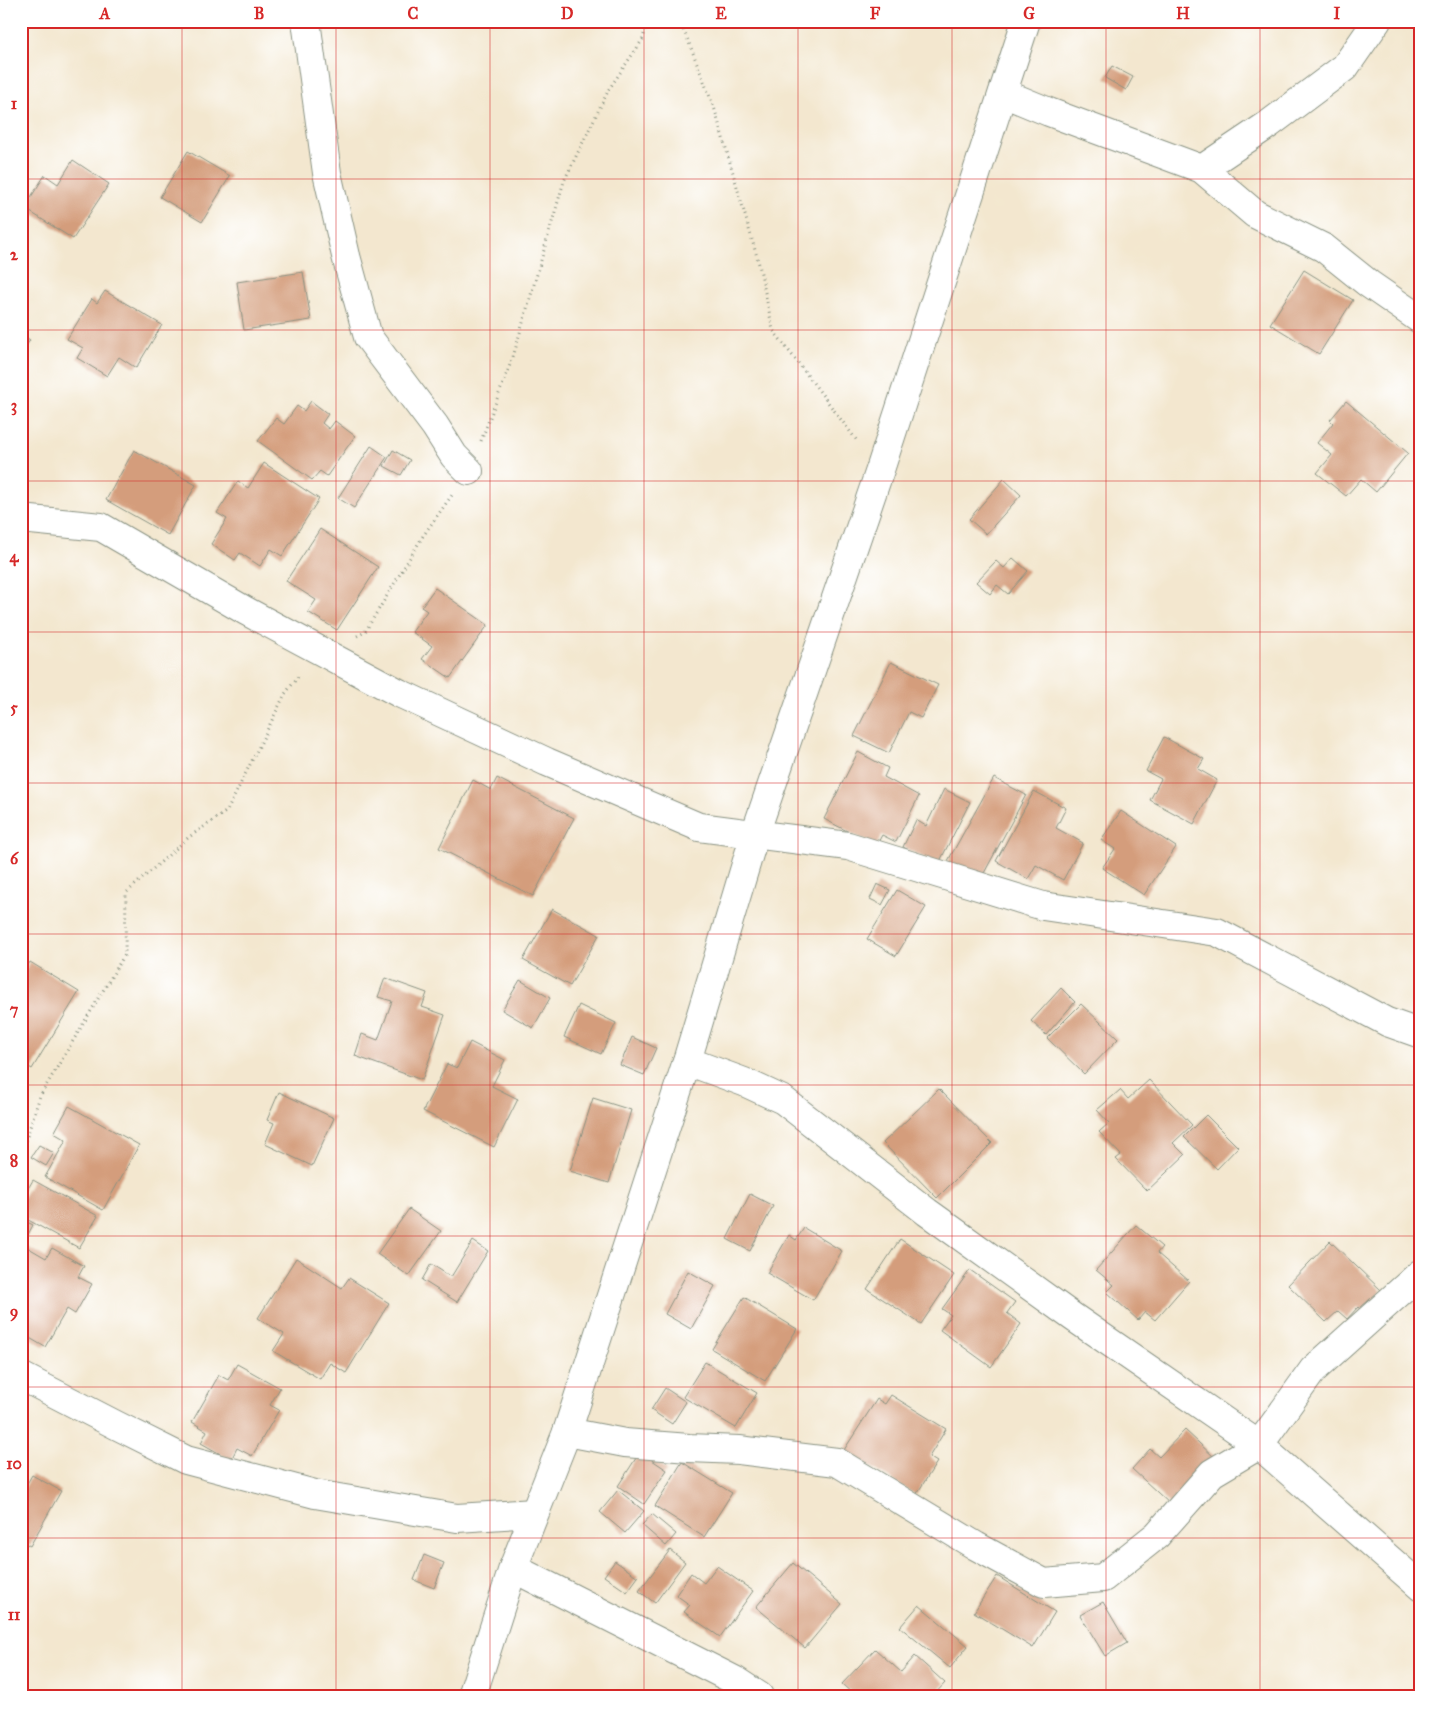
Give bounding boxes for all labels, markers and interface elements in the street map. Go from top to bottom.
text: A [99,4,111,23]
text: B [254,4,264,23]
text: C [408,4,419,23]
text: D [561,4,574,23]
text: E [715,4,727,23]
text: F [870,4,881,23]
text: G [1023,4,1035,23]
text: H [1176,4,1190,23]
text: I [1334,4,1341,23]
text: 1 [11,94,18,113]
text: 2 [10,245,19,264]
text: 3 [11,396,17,416]
text: 4 [10,547,20,567]
text: 5 [10,698,18,717]
text: 6 [10,849,19,868]
text: 7 [10,1000,19,1019]
text: 8 [10,1151,18,1170]
text: 9 [10,1302,18,1322]
text: 10 [6,1454,22,1473]
text: 11 [8,1605,21,1624]

